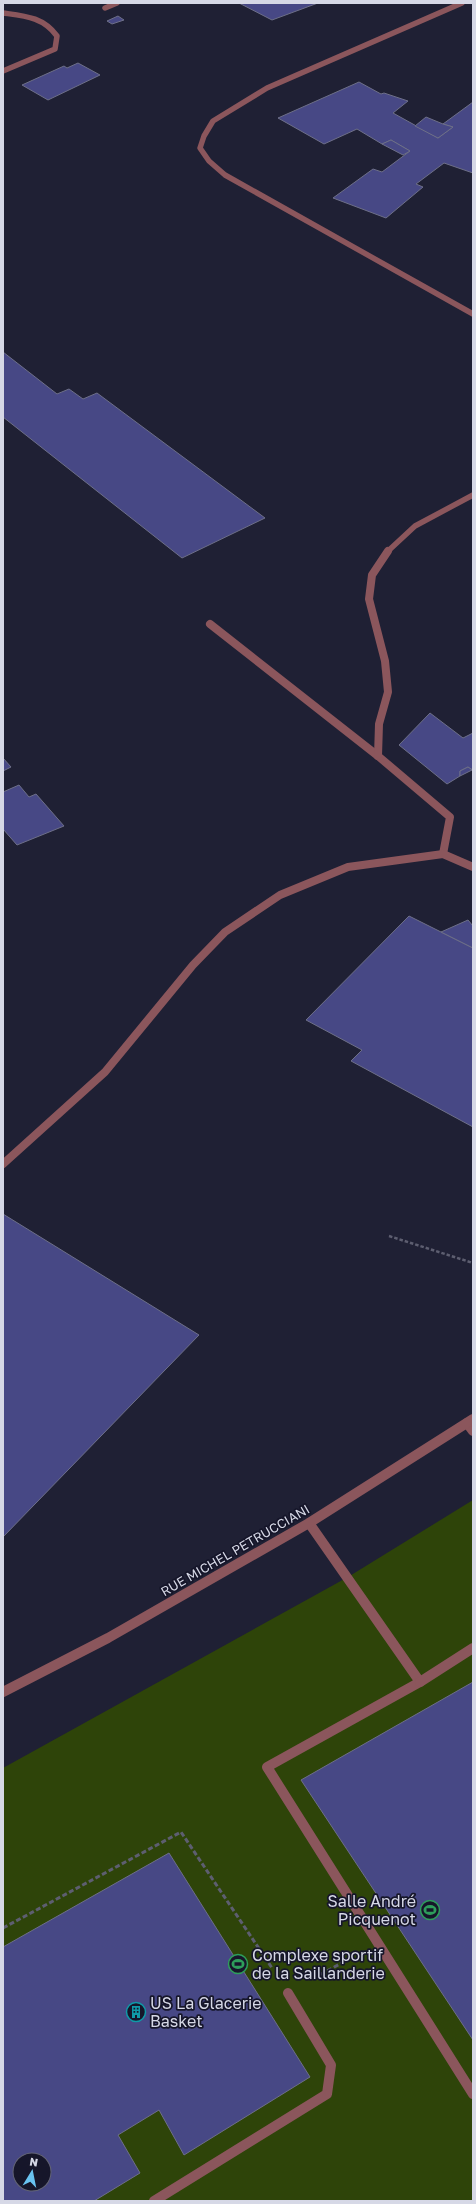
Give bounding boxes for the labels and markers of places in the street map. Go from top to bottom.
place label: Salle André Picquenot [328,1891,416,1929]
sports icon: Salle André Picquenot [419,1899,441,1921]
place label: Complexe sportif de la Saillanderie [252,1945,385,1983]
sports icon: Complexe sportif de la Saillanderie [227,1953,249,1975]
place label: US La Glacerie Basket [150,1993,262,2031]
building icon: US La Glacerie Basket [125,2001,147,2023]

